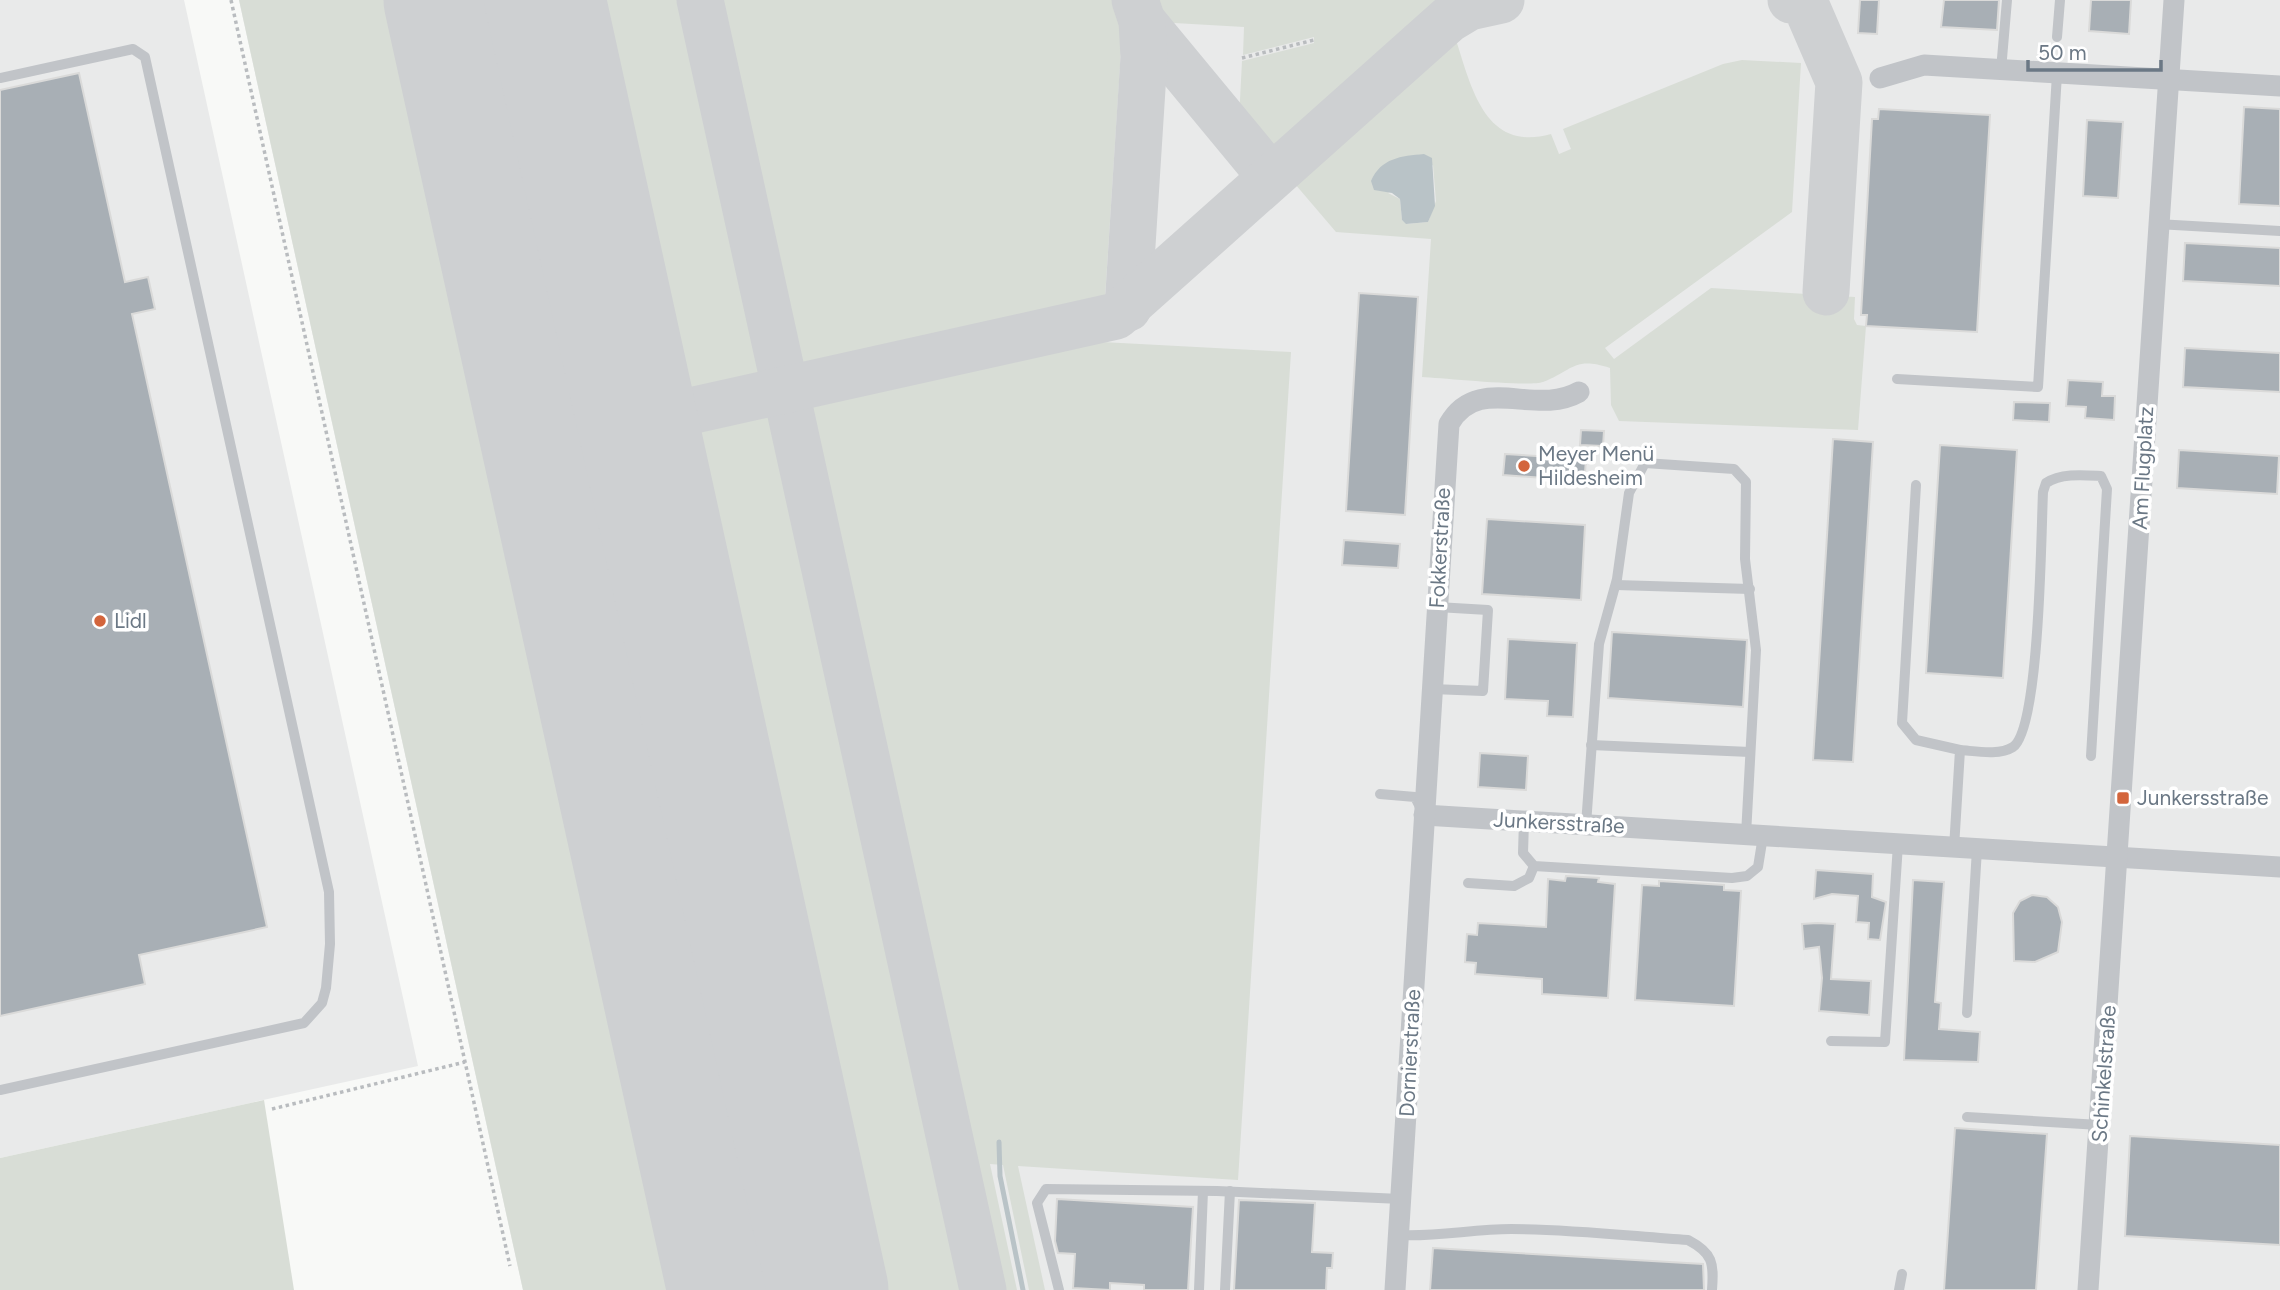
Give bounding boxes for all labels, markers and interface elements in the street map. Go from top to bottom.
scale bar [2028,28,2161,72]
text: 50 m [2038,40,2087,65]
street label: Am Flugplatz [2127,406,2158,530]
place label: Meyer Menü Hildesheim [1538,441,1654,490]
marker: Meyer Menü Hildesheim [1516,458,1532,474]
street label: Fokkerstraße [1424,487,1455,609]
place label: Lidl [114,608,147,633]
marker: Lidl [92,613,108,629]
place label: Junkersstraße [2137,785,2268,810]
marker: Junkersstraße [2115,790,2131,806]
street label: Junkersstraße [1493,807,1625,838]
street label: Dornierstraße [1394,989,1425,1117]
street label: Schinkelstraße [2086,1005,2121,1143]

